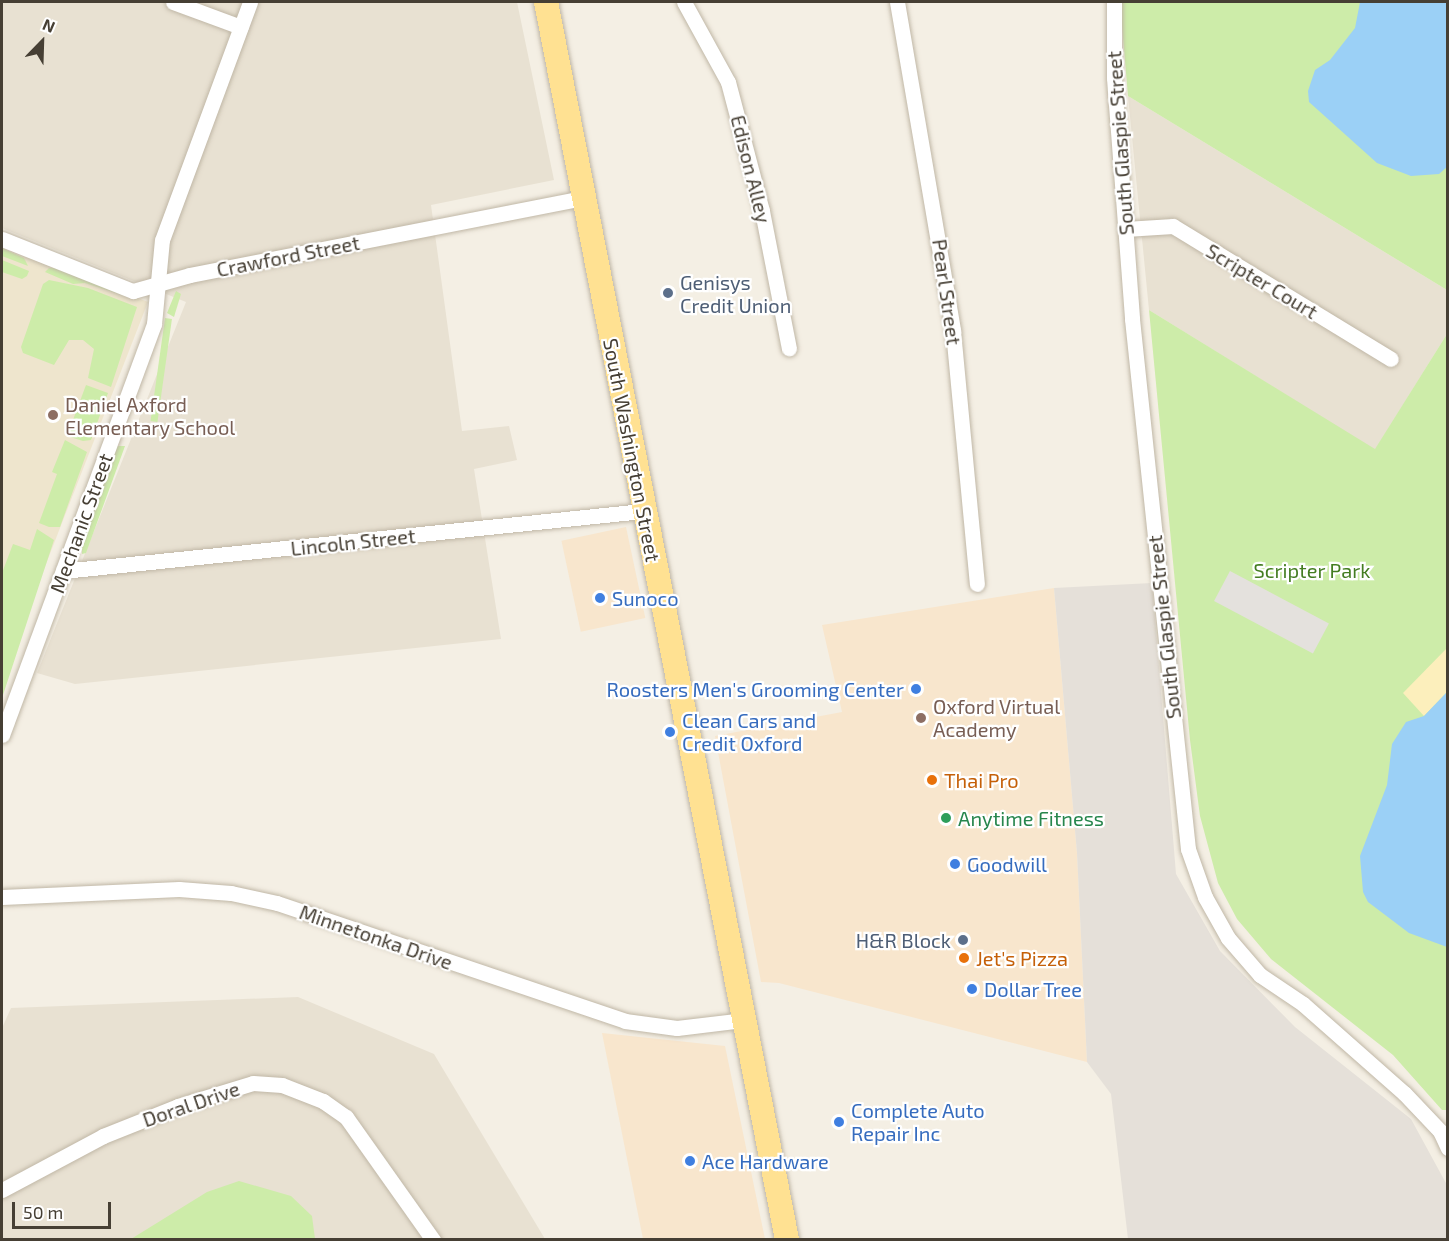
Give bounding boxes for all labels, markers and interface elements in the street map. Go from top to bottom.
north arrow [12,12,72,72]
text: N [40,14,58,36]
street label: South Glaspie Street [1102,50,1138,236]
street label: Edison Alley [726,112,776,226]
street label: Crawford Street [215,230,361,282]
street label: Pearl Street [928,237,966,347]
street label: Scripter Court [1202,238,1322,324]
place label: Genisys Credit Union [680,270,791,317]
marker: Genisys Credit Union [661,286,675,300]
street label: South Washington Street [599,336,665,564]
place label: Daniel Axford Elementary School [65,392,236,439]
marker: Daniel Axford Elementary School [46,408,60,422]
street label: Mechanic Street [45,450,117,596]
street label: Lincoln Street [289,524,417,560]
street label: South Glaspie Street [1142,534,1186,720]
park label: Scripter Park [1253,558,1371,582]
place label: Sunoco [612,586,679,610]
marker: Sunoco [593,591,607,605]
place label: Roosters Men's Grooming Center [606,677,904,701]
marker: Roosters Men's Grooming Center [909,682,923,696]
place label: Oxford Virtual Academy [933,694,1061,741]
place label: Clean Cars and Credit Oxford [682,708,816,755]
marker: Oxford Virtual Academy [914,711,928,725]
marker: Clean Cars and Credit Oxford [663,725,677,739]
place label: Thai Pro [944,768,1019,792]
marker: Thai Pro [925,773,939,787]
place label: Anytime Fitness [958,806,1104,830]
marker: Anytime Fitness [939,811,953,825]
place label: Goodwill [967,852,1047,876]
marker: Goodwill [948,857,962,871]
street label: Minnetonka Drive [296,900,456,974]
place label: H&R Block [856,928,951,952]
marker: H&R Block [956,933,970,947]
place label: Jet's Pizza [976,946,1068,970]
marker: Jet's Pizza [957,951,971,965]
place label: Dollar Tree [984,977,1083,1001]
marker: Dollar Tree [965,982,979,996]
street label: Doral Drive [139,1076,243,1132]
place label: Complete Auto Repair Inc [851,1098,985,1145]
marker: Complete Auto Repair Inc [832,1115,846,1129]
place label: Ace Hardware [702,1149,829,1173]
marker: Ace Hardware [683,1154,697,1168]
scale bar [15,1190,114,1228]
text: 50 m [23,1201,63,1223]

